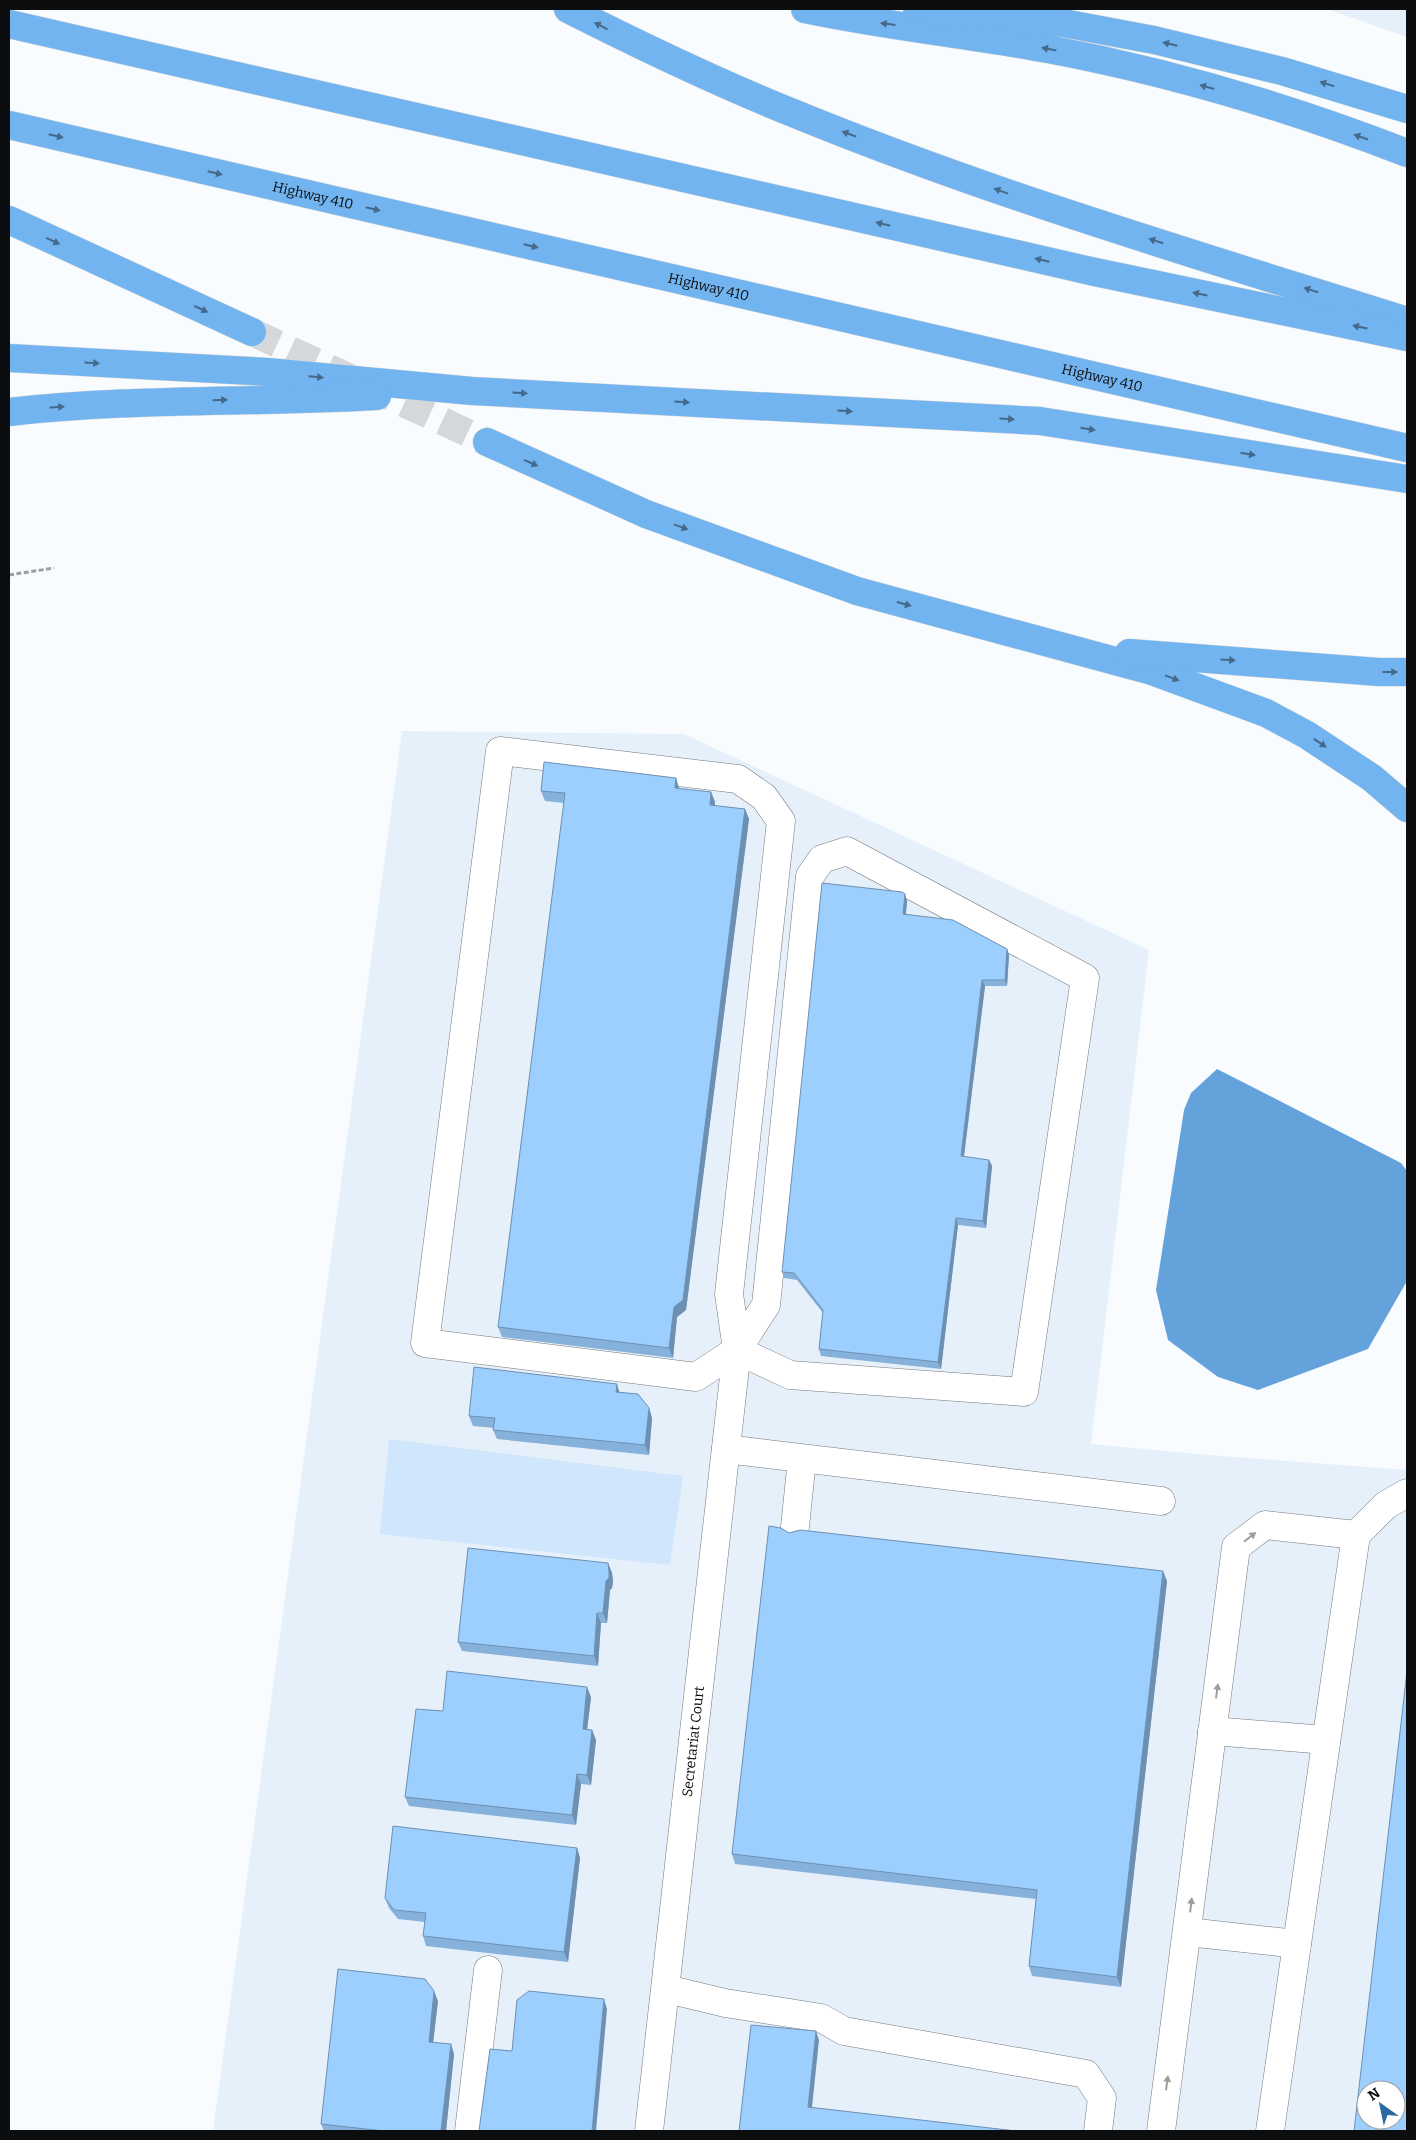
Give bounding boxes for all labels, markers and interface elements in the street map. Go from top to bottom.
one-way arrow [880,20,896,28]
one-way arrow [594,21,608,29]
one-way arrow [1162,40,1177,48]
one-way arrow [1040,45,1056,53]
one-way arrow [1320,80,1335,88]
one-way arrow [1199,83,1214,91]
one-way arrow [841,130,856,138]
one-way arrow [49,132,64,140]
one-way arrow [1354,132,1369,140]
one-way arrow [207,169,222,177]
street label: Highway 410 [271,178,355,213]
one-way arrow [994,187,1009,194]
one-way arrow [365,205,381,213]
one-way arrow [876,220,891,228]
one-way arrow [46,237,60,245]
one-way arrow [1148,237,1163,245]
one-way arrow [524,242,539,250]
one-way arrow [1034,256,1049,264]
street label: Highway 410 [666,269,751,304]
one-way arrow [1303,286,1318,294]
one-way arrow [1193,290,1208,298]
one-way arrow [194,305,208,313]
one-way arrow [1352,323,1367,331]
one-way arrow [85,359,101,367]
street label: Highway 410 [1060,360,1144,395]
one-way arrow [308,373,324,381]
one-way arrow [512,390,528,398]
one-way arrow [212,396,228,404]
one-way arrow [675,398,691,406]
one-way arrow [49,402,65,410]
one-way arrow [837,407,853,415]
one-way arrow [999,416,1015,424]
one-way arrow [1080,425,1096,433]
one-way arrow [1241,450,1257,458]
one-way arrow [524,459,538,467]
one-way arrow [673,524,688,531]
one-way arrow [896,600,911,608]
one-way arrow [1221,657,1237,665]
one-way arrow [1383,668,1399,676]
one-way arrow [1165,674,1180,682]
one-way arrow [1313,739,1327,748]
one-way arrow [1243,1531,1256,1542]
one-way arrow [1213,1683,1221,1699]
street label: Secretariat Court [678,1685,708,1798]
one-way arrow [1187,1896,1195,1912]
one-way arrow [1163,2075,1171,2091]
north arrow [1356,2080,1406,2130]
text: N [1365,2084,1384,2105]

